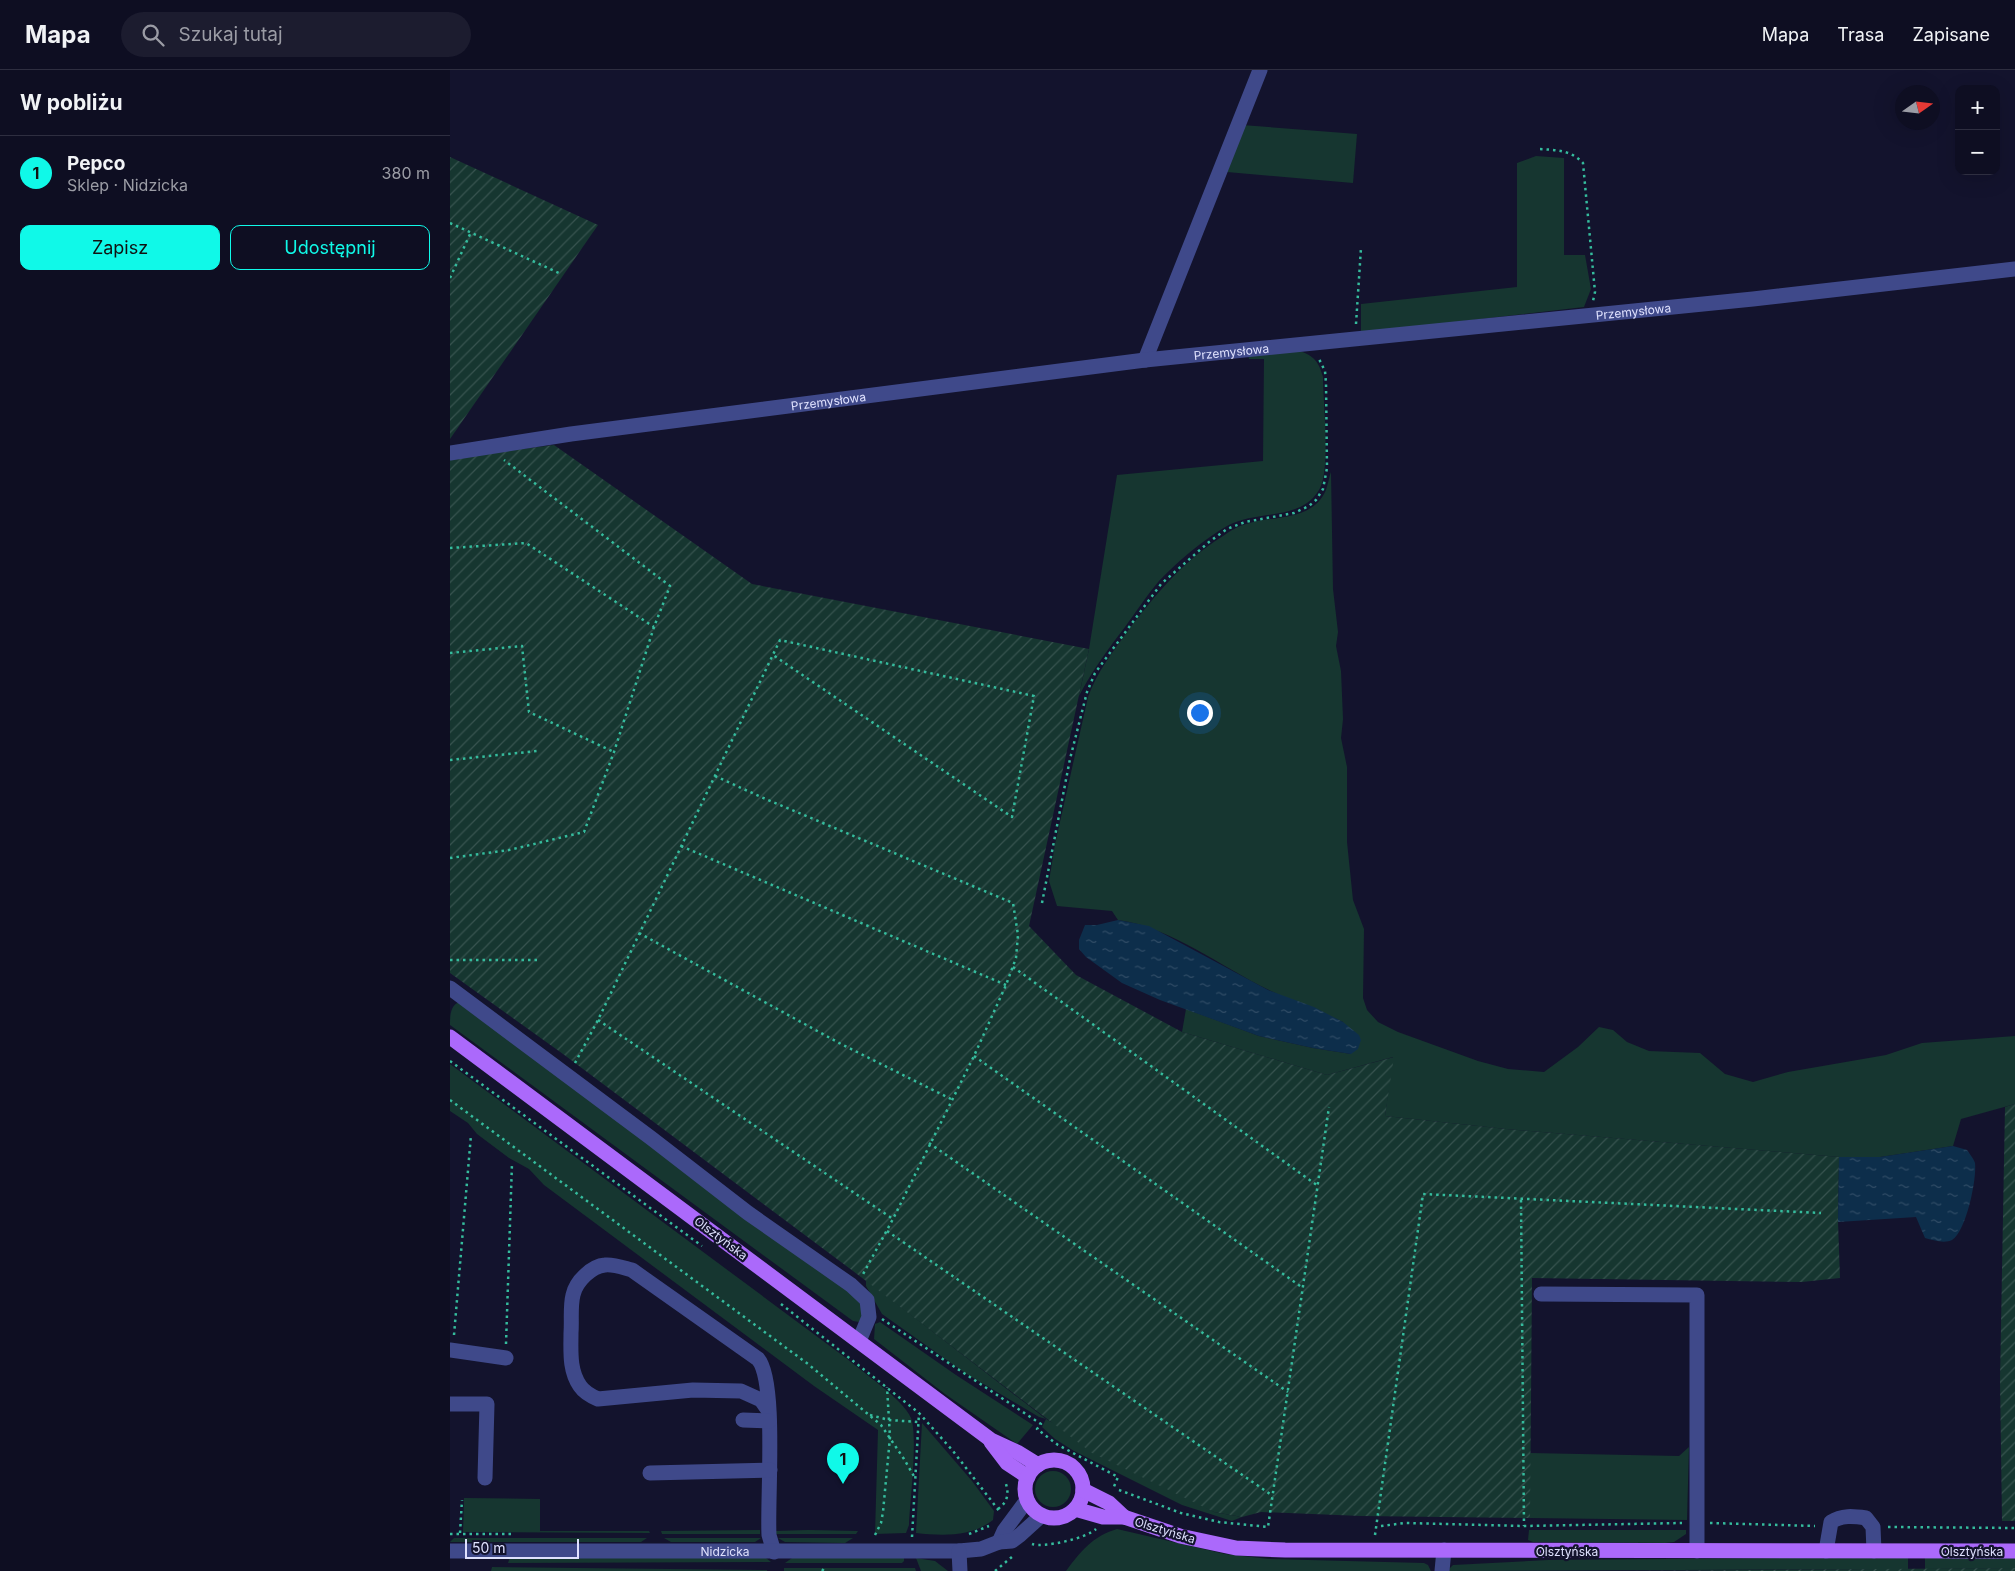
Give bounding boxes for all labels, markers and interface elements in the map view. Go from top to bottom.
search box [121,12,471,57]
text: Mapa [25,20,91,49]
icon: search [139,21,167,49]
text: Szukaj tutaj [179,23,283,46]
text: Mapa [1762,24,1809,45]
text: Trasa [1837,24,1884,45]
text: Zapisane [1912,24,1990,45]
north arrow [1895,85,1940,130]
map controls [1955,85,2000,175]
button: + [1955,85,2000,130]
text: W pobliżu [20,90,123,115]
button: − [1955,130,2000,175]
text: Pepco [67,152,125,175]
text: 1 [33,163,39,183]
text: 380 m [382,163,430,183]
text: Sklep · Nidzicka [67,175,188,195]
button: Zapisz [20,225,220,270]
button: Udostępnij [230,225,430,270]
street label: Przemysłowa [1595,300,1672,322]
street label: Przemysłowa [1193,340,1270,363]
street label: Przemysłowa [790,389,867,413]
your location [1187,700,1213,726]
street label: Olsztyńska [691,1213,751,1263]
pin: 1 [827,1443,859,1484]
street label: Olsztyńska [1133,1514,1197,1546]
scale bar [465,1536,579,1559]
text: 50 m [472,1539,506,1556]
street label: Nidzicka [700,1544,750,1559]
street label: Olsztyńska [1536,1544,1598,1559]
street label: Olsztyńska [1941,1544,2003,1559]

